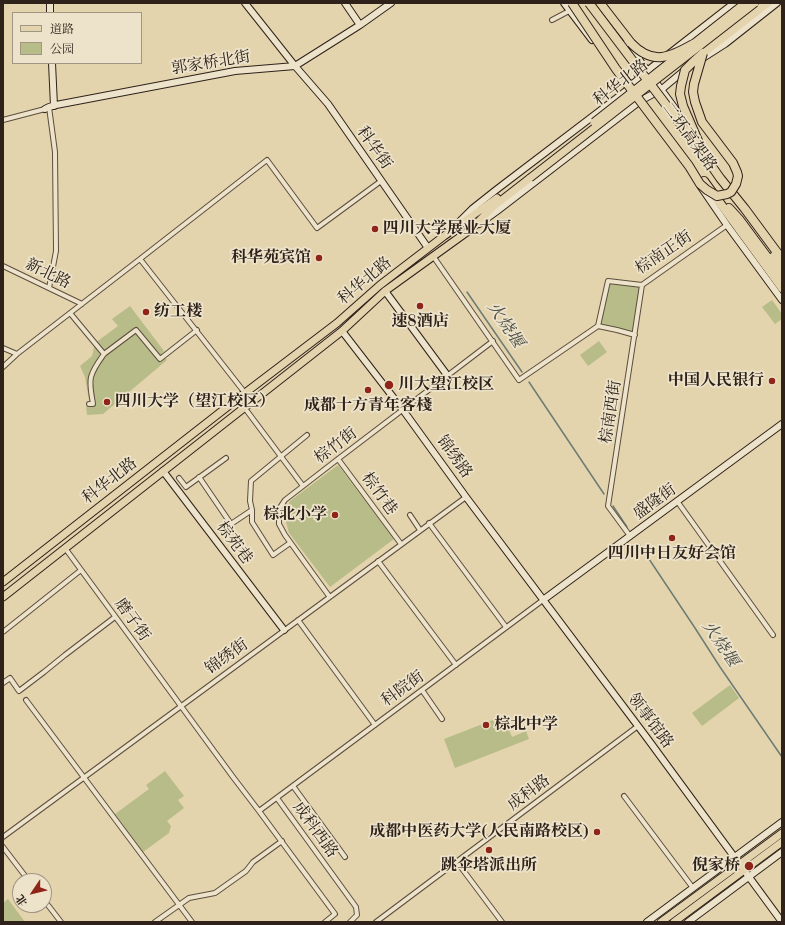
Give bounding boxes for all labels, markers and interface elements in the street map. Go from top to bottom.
legend [12,12,142,64]
text: 道路 [50,24,74,36]
text: 公园 [50,44,74,56]
street label: 郭家桥北街 [170,47,252,79]
street label: 科华北路 [590,56,652,110]
street label: 二环高架路 [658,99,720,175]
street label: 科华街 [352,123,396,173]
place label: 四川大学展业大厦 [383,219,511,239]
marker: 四川大学展业大厦 [370,224,380,234]
street label: 棕南正街 [632,227,696,279]
place label: 科华苑宾馆 [231,248,311,268]
marker: 科华苑宾馆 [314,253,324,263]
street label: 科华北路 [334,253,396,309]
street label: 新北路 [22,255,74,293]
water label: 火烧堰 [482,298,528,352]
marker: 速8酒店 [415,301,425,311]
place label: 纺工楼 [154,302,202,322]
marker: 纺工楼 [141,307,151,317]
place label: 速8酒店 [391,312,449,332]
place label: 中国人民银行 [668,371,764,391]
place label: 川大望江校区 [398,375,494,395]
marker: 中国人民银行 [767,376,777,386]
marker: 川大望江校区 [383,379,395,391]
street label: 棕南西街 [597,379,625,445]
marker: 成都十方青年客棧 [363,385,373,395]
place label: 四川大学（望江校区） [115,392,275,412]
place label: 成都十方青年客棧 [304,396,432,416]
marker: 四川大学（望江校区） [102,397,112,407]
street label: 棕竹街 [311,424,361,468]
street label: 锦绣路 [432,432,476,482]
street label: 科华北路 [79,454,141,508]
street label: 棕竹巷 [357,469,401,519]
street label: 盛隆街 [630,480,680,524]
place label: 棕北小学 [263,505,327,525]
marker: 棕北小学 [330,510,340,520]
street label: 棕苑巷 [212,518,256,568]
marker: 四川中日友好会馆 [667,533,677,543]
place label: 四川中日友好会馆 [608,544,736,564]
street label: 磨子街 [110,595,154,645]
water label: 火烧堰 [697,617,743,671]
street label: 锦绣街 [202,635,252,679]
street label: 科院街 [378,667,428,711]
street label: 领事馆路 [623,690,677,752]
place label: 棕北中学 [494,715,558,735]
marker: 棕北中学 [481,720,491,730]
street label: 成科路 [504,771,554,815]
street label: 成科西路 [288,798,342,862]
place label: 成都中医药大学(人民南路校区) [369,822,589,842]
marker: 成都中医药大学(人民南路校区) [592,827,602,837]
marker: 跳伞塔派出所 [484,845,494,855]
place label: 跳伞塔派出所 [441,856,537,876]
place label: 倪家桥 [692,856,740,876]
marker: 倪家桥 [743,860,755,872]
north arrow [12,873,52,913]
text: 北 [15,892,30,907]

